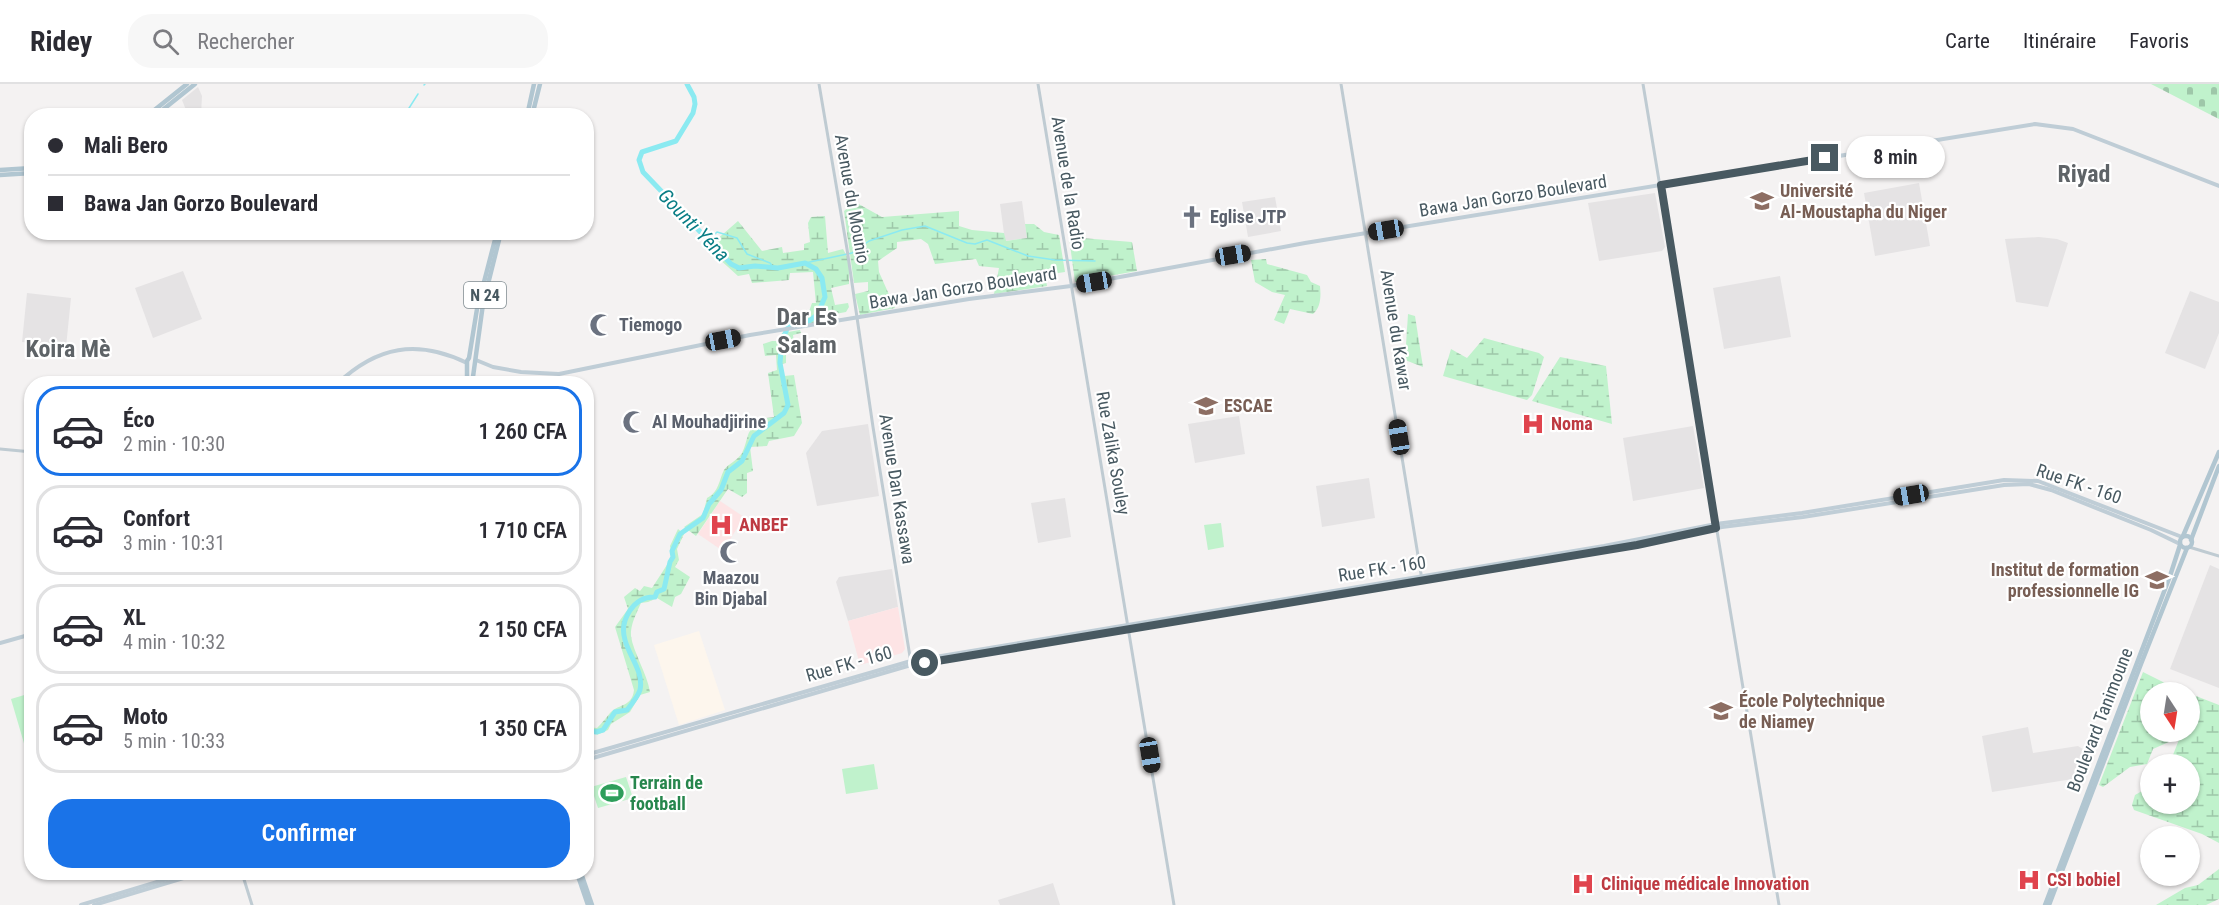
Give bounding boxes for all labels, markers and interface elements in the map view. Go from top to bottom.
search box [128,14,548,68]
text: Ridey [30,25,92,58]
icon: search [149,25,182,58]
text: Rechercher [197,29,295,54]
text: Carte [1945,29,1990,53]
text: Itinéraire [2023,29,2096,53]
text: Favoris [2129,29,2189,53]
street label: Avenue de la Radio [1048,115,1089,251]
text: Mali Bero [84,133,168,158]
street label: Avenue du Mounio [831,133,874,265]
callout: 8 min [1846,137,1945,179]
route end [1811,144,1838,171]
text: 8 min [1873,145,1918,169]
district label: Riyad [2057,160,2111,188]
street label: Bawa Jan Gorzo Boulevard [1418,170,1608,221]
place label: Université Al-Moustapha du Niger [1780,180,1947,222]
water label: Gounti Yéna [653,184,735,266]
school or university icon: Université Al-Moustapha du Niger [1749,188,1775,214]
text: Bawa Jan Gorzo Boulevard [84,191,318,216]
church icon: Eglise JTP [1179,204,1205,230]
place label: Eglise JTP [1210,206,1287,227]
car [1367,218,1405,242]
car [1214,243,1252,267]
street label: Bawa Jan Gorzo Boulevard [868,262,1058,313]
street label: Avenue du Kawar [1377,268,1416,392]
car [1075,270,1113,294]
road number: N 24 [464,282,506,308]
district label: Dar Es Salam [776,303,838,359]
mosque icon: Tiemogo [588,312,614,338]
place label: Tiemogo [619,314,682,335]
car [704,328,742,352]
district label: Koira Mè [25,335,111,363]
street label: Rue Zalika Souley [1092,390,1135,517]
school or university icon: ESCAE [1193,393,1219,419]
place label: ESCAE [1224,395,1273,416]
icon: car [51,404,105,458]
text: Éco [123,407,155,432]
mosque icon: Al Mouhadjirine [621,409,647,435]
place label: Al Mouhadjirine [652,411,766,432]
hospital icon: Noma [1520,411,1546,437]
street label: Avenue Dan Kassawa [875,412,920,565]
place label: Noma [1551,413,1593,434]
car [1387,418,1411,456]
text: 1 260 CFA [479,419,567,444]
text: 2 min · 10:30 [123,432,225,456]
street label: Rue FK - 160 [2034,459,2125,508]
car [1892,483,1930,507]
icon: car [51,503,105,557]
text: Confort [123,506,190,531]
hospital icon: ANBEF [708,512,734,538]
place label: ANBEF [739,514,789,535]
text: 1 710 CFA [479,518,567,543]
text: 3 min · 10:31 [123,531,225,555]
mosque icon: Maazou Bin Djabal [718,539,744,565]
street label: Rue FK - 160 [1336,551,1427,586]
place label: Institut de formation professionnelle IG [1991,559,2139,601]
place label: Maazou Bin Djabal [695,567,767,609]
school or university icon: Institut de formation professionnelle IG [2144,567,2170,593]
icon: car [51,602,105,656]
text: XL [123,605,146,630]
text: 2 150 CFA [479,617,567,642]
text: 4 min · 10:32 [123,630,225,654]
street label: Rue FK - 160 [803,641,894,686]
street label: Boulevard Tanimoune [2062,645,2137,795]
route start [911,649,938,676]
north arrow [2140,682,2200,742]
map controls [2140,682,2200,886]
place label: École Polytechnique de Niamey [1739,690,1885,732]
school or university icon: École Polytechnique de Niamey [1708,698,1734,724]
icon: car [51,701,105,755]
text: Moto [123,704,168,729]
text: 1 350 CFA [479,716,567,741]
text: 5 min · 10:33 [123,729,225,753]
car [1138,736,1162,774]
button: + [2140,754,2200,814]
place label: Terrain de football [630,772,703,814]
sports icon: Terrain de football [599,780,625,806]
button: Confirmer [48,799,570,868]
button: − [2140,826,2200,886]
hospital icon: CSI bobiel [2016,867,2042,893]
place label: CSI bobiel [2047,869,2120,890]
hospital icon: Clinique médicale Innovation [1570,871,1596,897]
place label: Clinique médicale Innovation [1601,873,1809,894]

